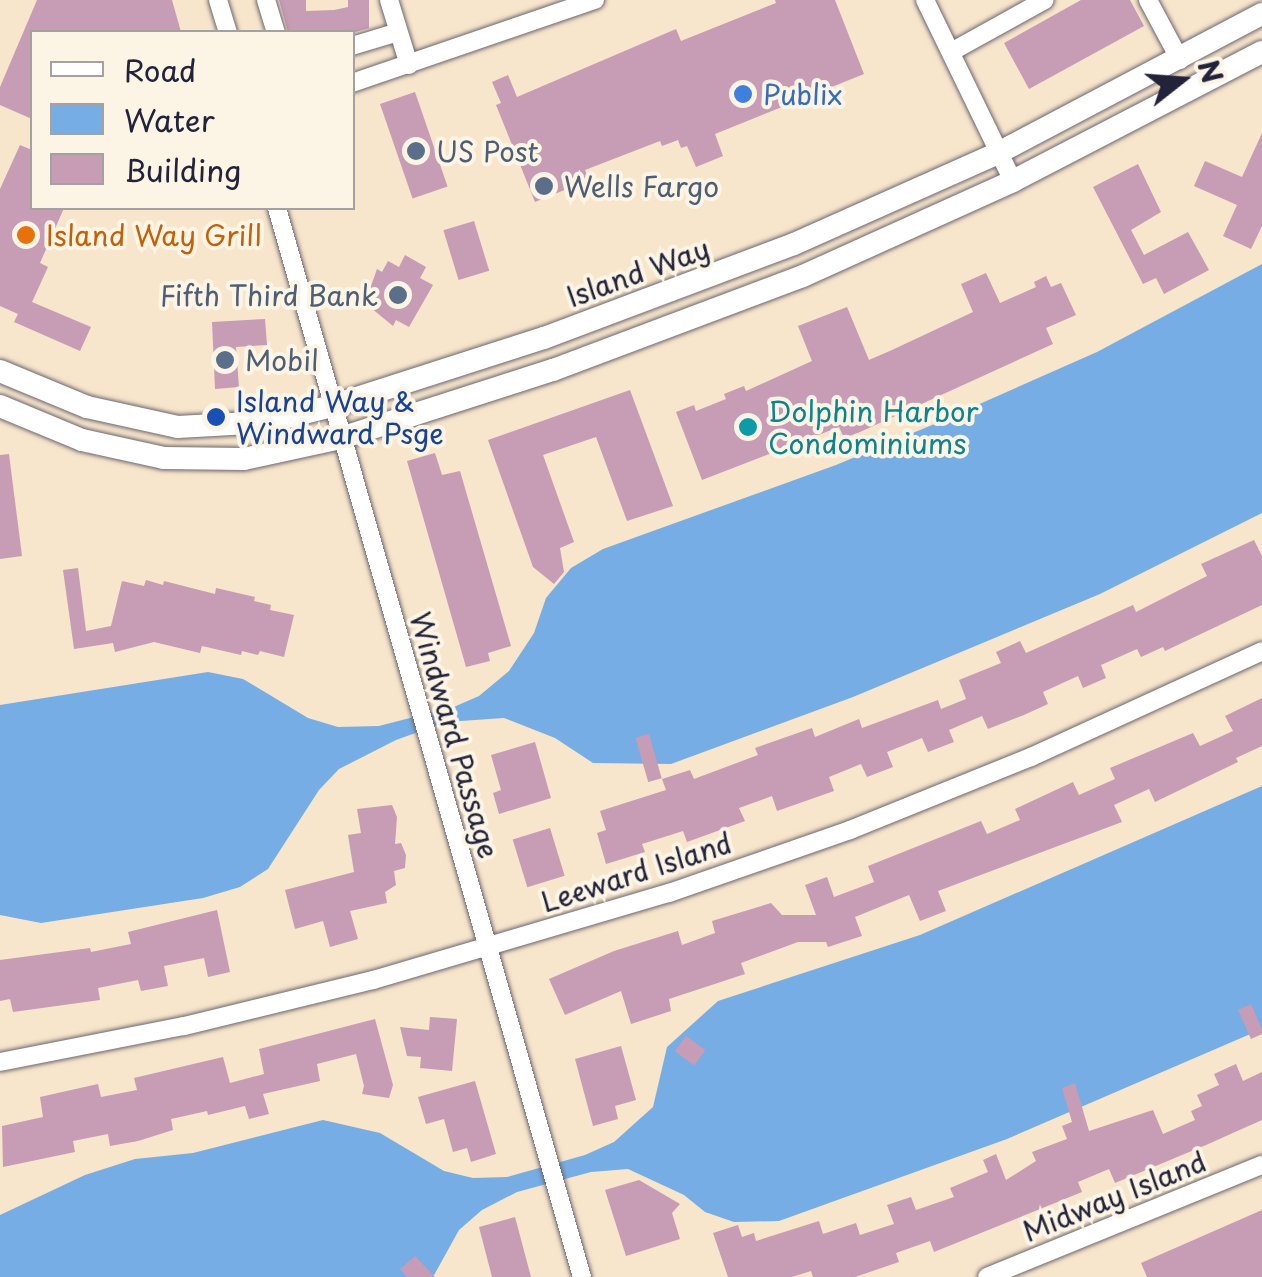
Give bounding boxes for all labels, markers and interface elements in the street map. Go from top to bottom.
legend [30,30,355,210]
north arrow [1132,30,1232,130]
text: Road [124,47,197,92]
text: N [1187,54,1235,88]
place label: Publix [763,77,842,111]
marker: Publix [732,83,754,105]
text: Water [124,97,215,142]
place label: US Post [436,134,539,168]
marker: US Post [405,140,427,162]
text: Building [124,147,241,192]
place label: Wells Fargo [564,169,721,203]
marker: Wells Fargo [533,175,555,197]
place label: Island Way Grill [46,218,262,252]
marker: Island Way Grill [15,224,37,246]
street label: Island Way [562,231,714,313]
place label: Fifth Third Bank [155,278,378,312]
marker: Fifth Third Bank [387,284,409,306]
place label: Mobil [245,343,319,377]
marker: Mobil [214,349,236,371]
place label: Island Way & Windward Psge [236,384,445,450]
place label: Dolphin Harbor Condominiums [768,394,978,460]
marker: Island Way & Windward Psge [205,406,227,428]
marker: Dolphin Harbor Condominiums [737,416,759,438]
street label: Windward Passage [403,607,507,863]
street label: Leeward Island [534,825,738,919]
street label: Midway Island [1018,1144,1210,1248]

